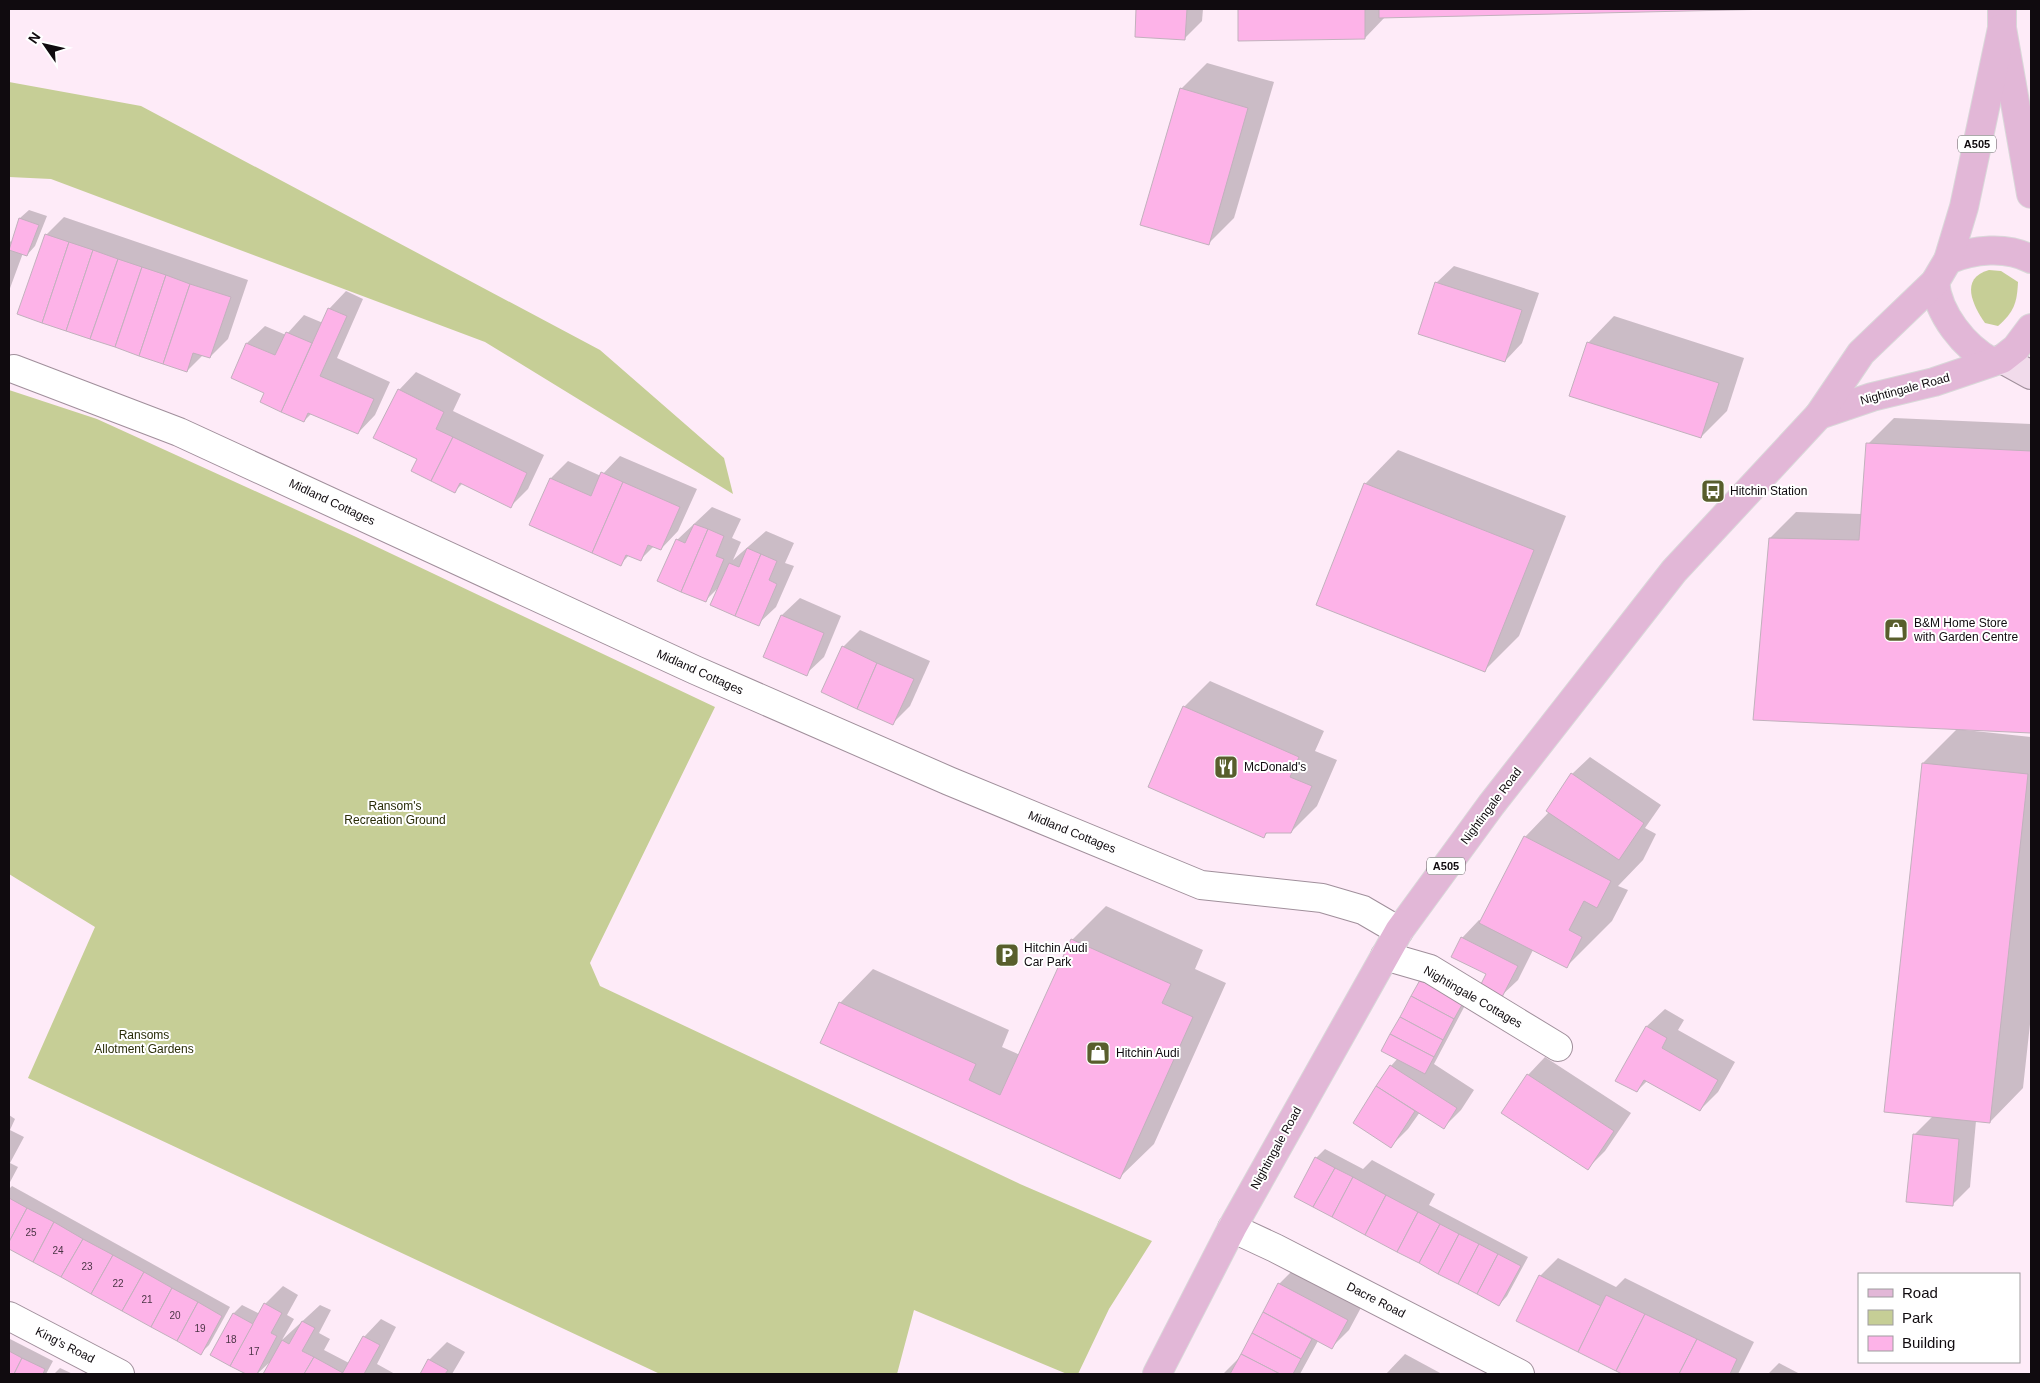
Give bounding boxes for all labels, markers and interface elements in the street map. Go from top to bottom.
north arrow [20,20,70,70]
text: N [25,29,44,46]
road number: A505 [1958,136,1996,152]
street label: Nightingale Road [1859,370,1951,408]
street label: Midland Cottages [287,476,377,528]
bus stop icon: Hitchin Station [1700,478,1726,504]
place label: Hitchin Station [1730,484,1807,498]
place label: B&M Home Store with Garden Centre [1913,616,2018,644]
shop icon: B&M Home Store with Garden Centre [1883,617,1909,643]
street label: Midland Cottages [654,647,746,697]
restaurant icon: McDonald's [1213,754,1239,780]
place label: McDonald's [1244,760,1306,774]
street label: Nightingale Road [1458,765,1524,847]
park label: Ransom's Recreation Ground [344,799,446,827]
street label: Midland Cottages [1026,808,1118,856]
road number: A505 [1427,858,1465,874]
place label: Hitchin Audi Car Park [1024,941,1087,969]
parking icon: Hitchin Audi Car Park [994,942,1020,968]
street label: Nightingale Cottages [1421,963,1525,1031]
park label: Ransoms Allotment Gardens [94,1028,194,1056]
shop icon: Hitchin Audi [1085,1040,1111,1066]
place label: Hitchin Audi [1116,1046,1179,1060]
street label: Nightingale Road [1248,1104,1304,1192]
house number: 25 [25,1227,37,1238]
house number: 24 [52,1245,64,1256]
house number: 23 [81,1261,93,1272]
legend [1858,1273,2020,1363]
house number: 22 [112,1278,124,1289]
street label: Dacre Road [1344,1279,1408,1321]
text: Road [1902,1284,1938,1301]
house number: 21 [141,1294,153,1305]
text: Park [1902,1309,1933,1326]
house number: 20 [169,1310,181,1321]
house number: 19 [194,1323,206,1334]
street label: King's Road [33,1324,97,1366]
house number: 18 [225,1334,237,1345]
text: Building [1902,1334,1955,1351]
house number: 17 [248,1346,260,1357]

